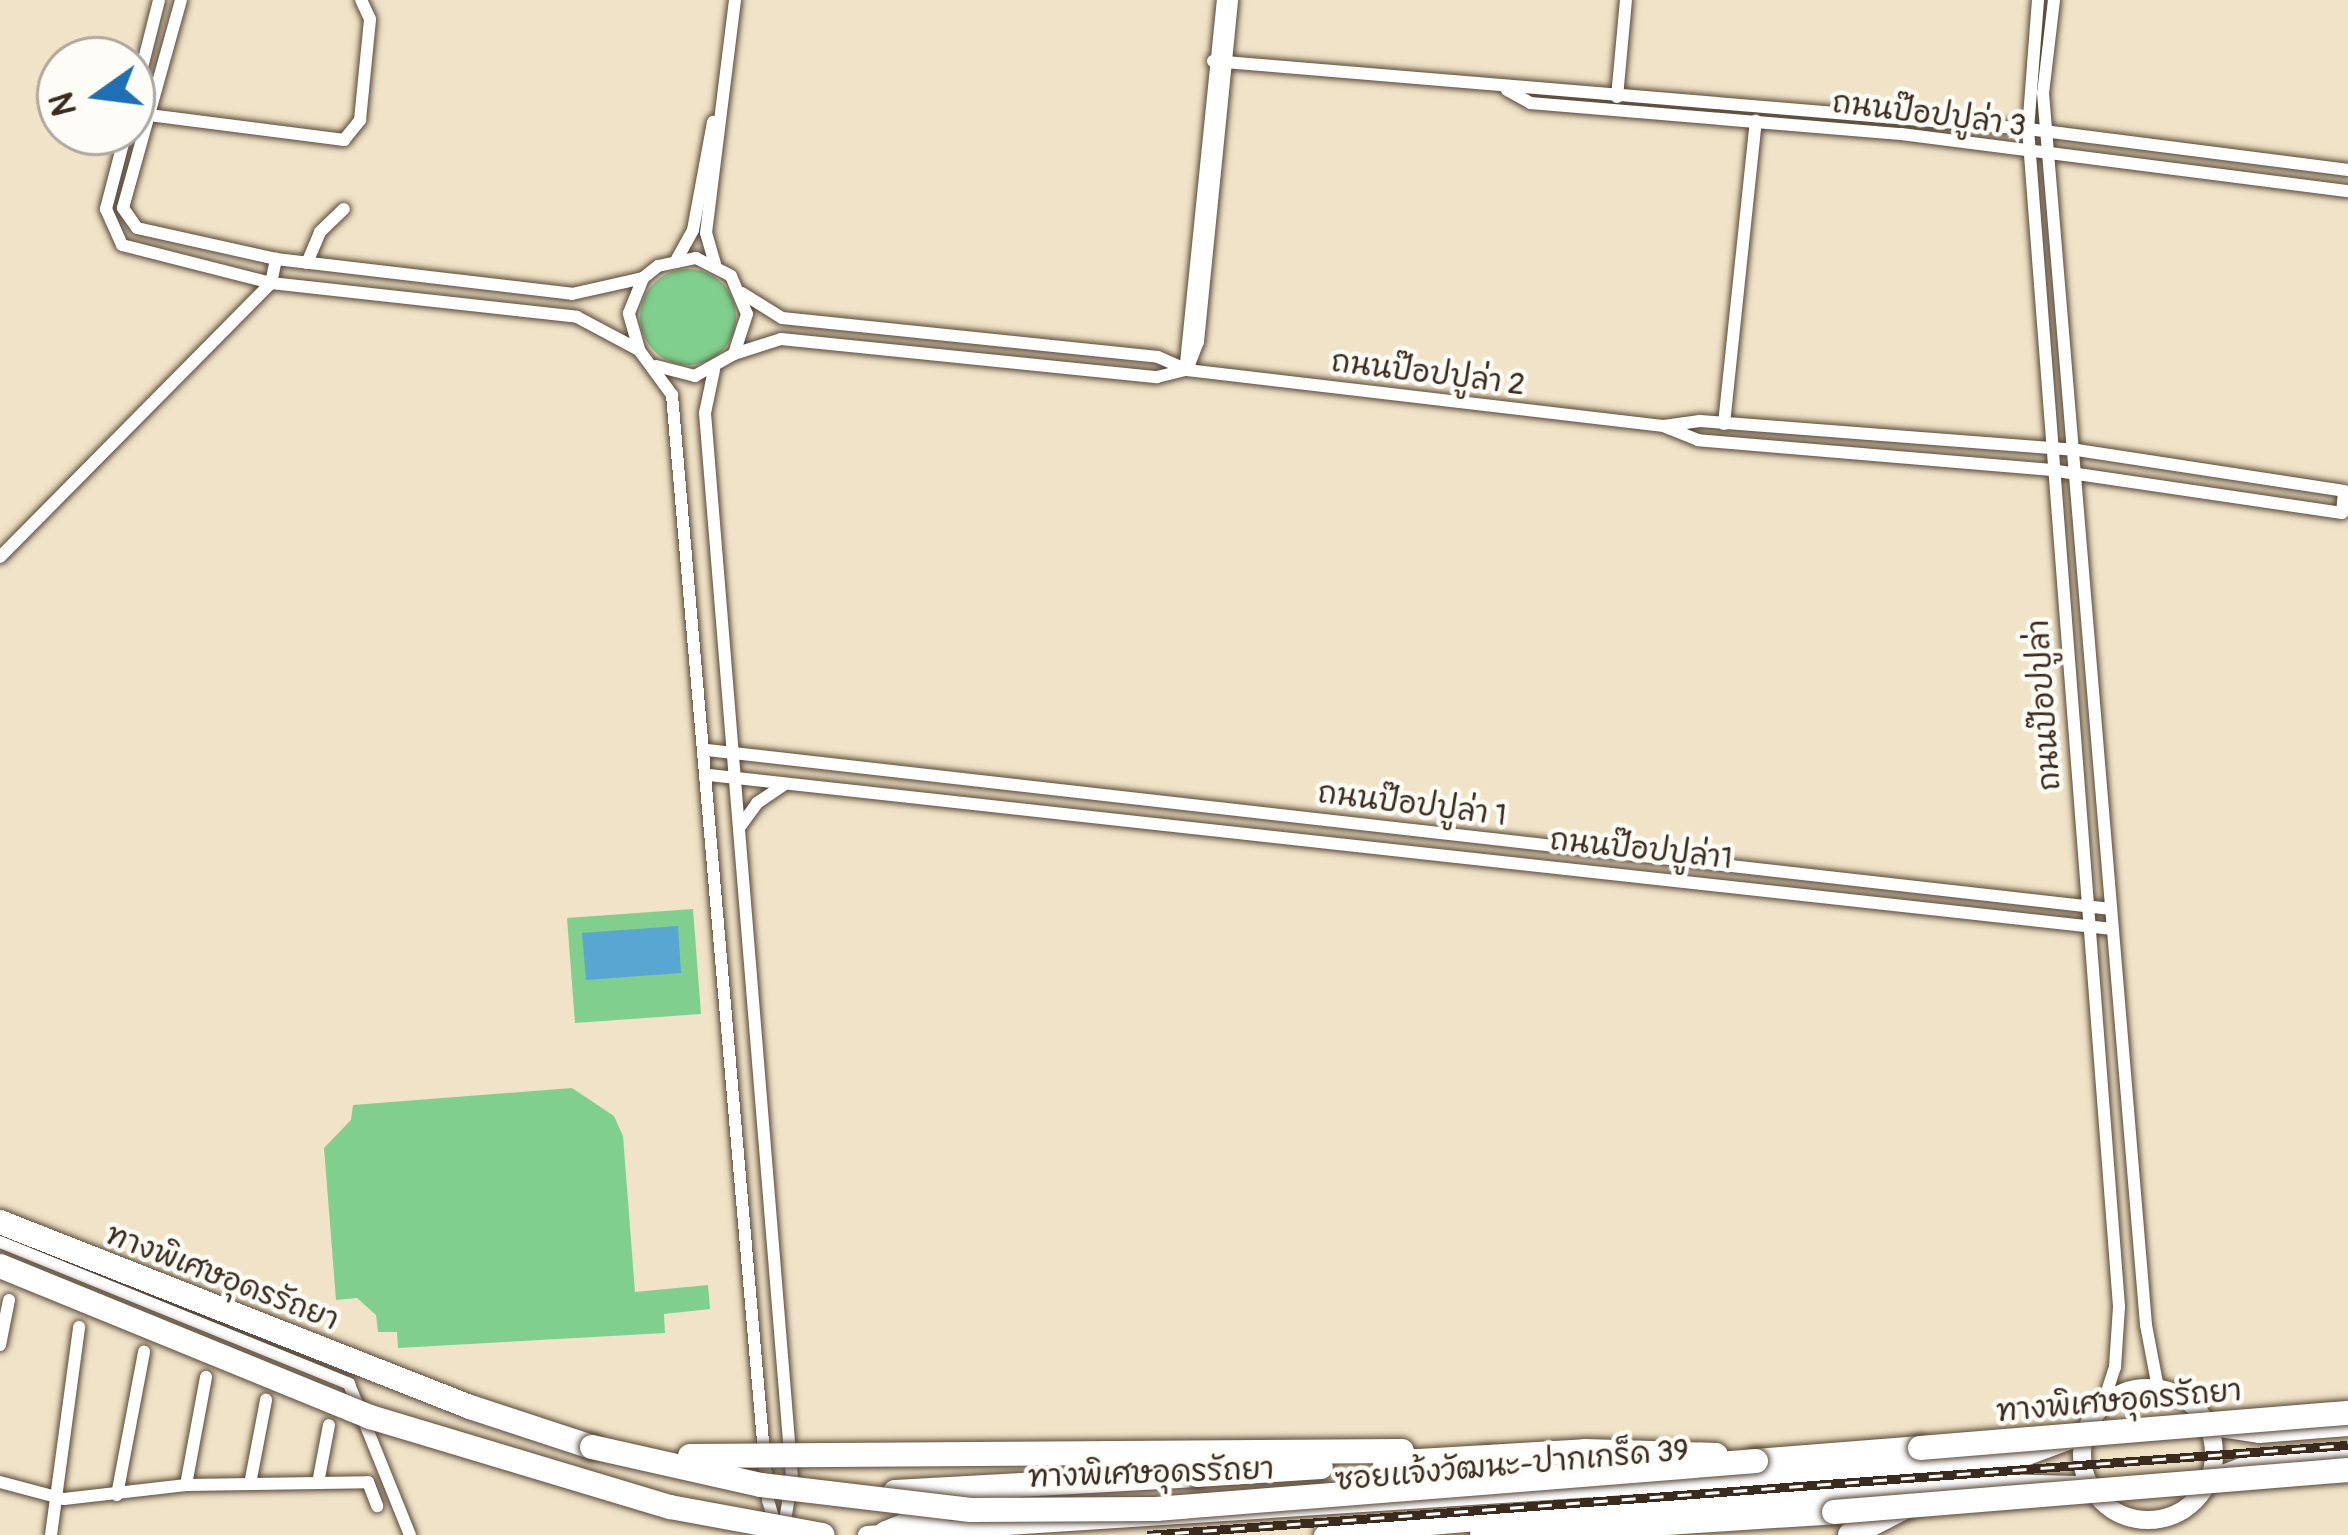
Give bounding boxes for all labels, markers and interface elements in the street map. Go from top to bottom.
north arrow [36,36,156,156]
street label: ถนนป๊อปปูล่า 3 [1830,85,2028,145]
text: N [41,88,86,120]
street label: ถนนป๊อปปูล่า 2 [1329,344,1527,404]
street label: ถนนป๊อปปูล่า [2021,618,2069,792]
street label: ถนนป๊อปปูล่า 1 [1316,776,1508,834]
street label: ถนนป๊อปปูล่า1 [1548,823,1734,877]
street label: ทางพิเศษอุดรรัถยา [101,1217,343,1339]
street label: ทางพิเศษอุดรรัถยา [1995,1373,2243,1431]
street label: ซอยแจ้งวัฒนะ-ปากเกร็ด 39 [1333,1433,1691,1499]
street label: ทางพิเศษอุดรรัถยา [1027,1452,1275,1496]

